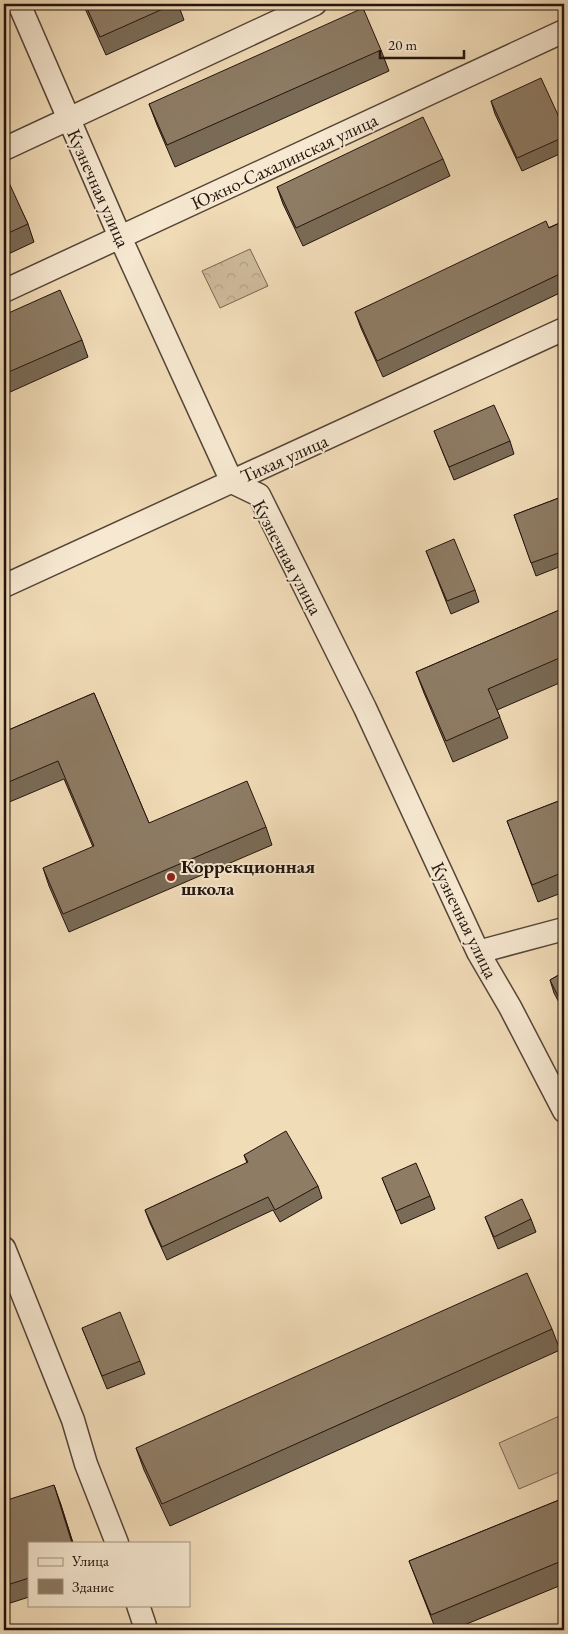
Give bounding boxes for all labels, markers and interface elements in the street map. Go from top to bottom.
scale bar [380,28,464,60]
text: 20 m [388,35,417,54]
street label: Южно-Сахалинская улица [187,107,382,216]
street label: Кузнечная улица [61,125,136,252]
street label: Тихая улица [237,428,332,489]
street label: Кузнечная улица [247,495,329,620]
place label: Коррекционная школа [181,854,315,901]
street label: Кузнечная улица [425,858,504,983]
marker: Коррекционная школа [165,871,177,883]
legend [28,1542,190,1606]
text: Улица [71,1551,109,1570]
text: Здание [72,1577,114,1596]

